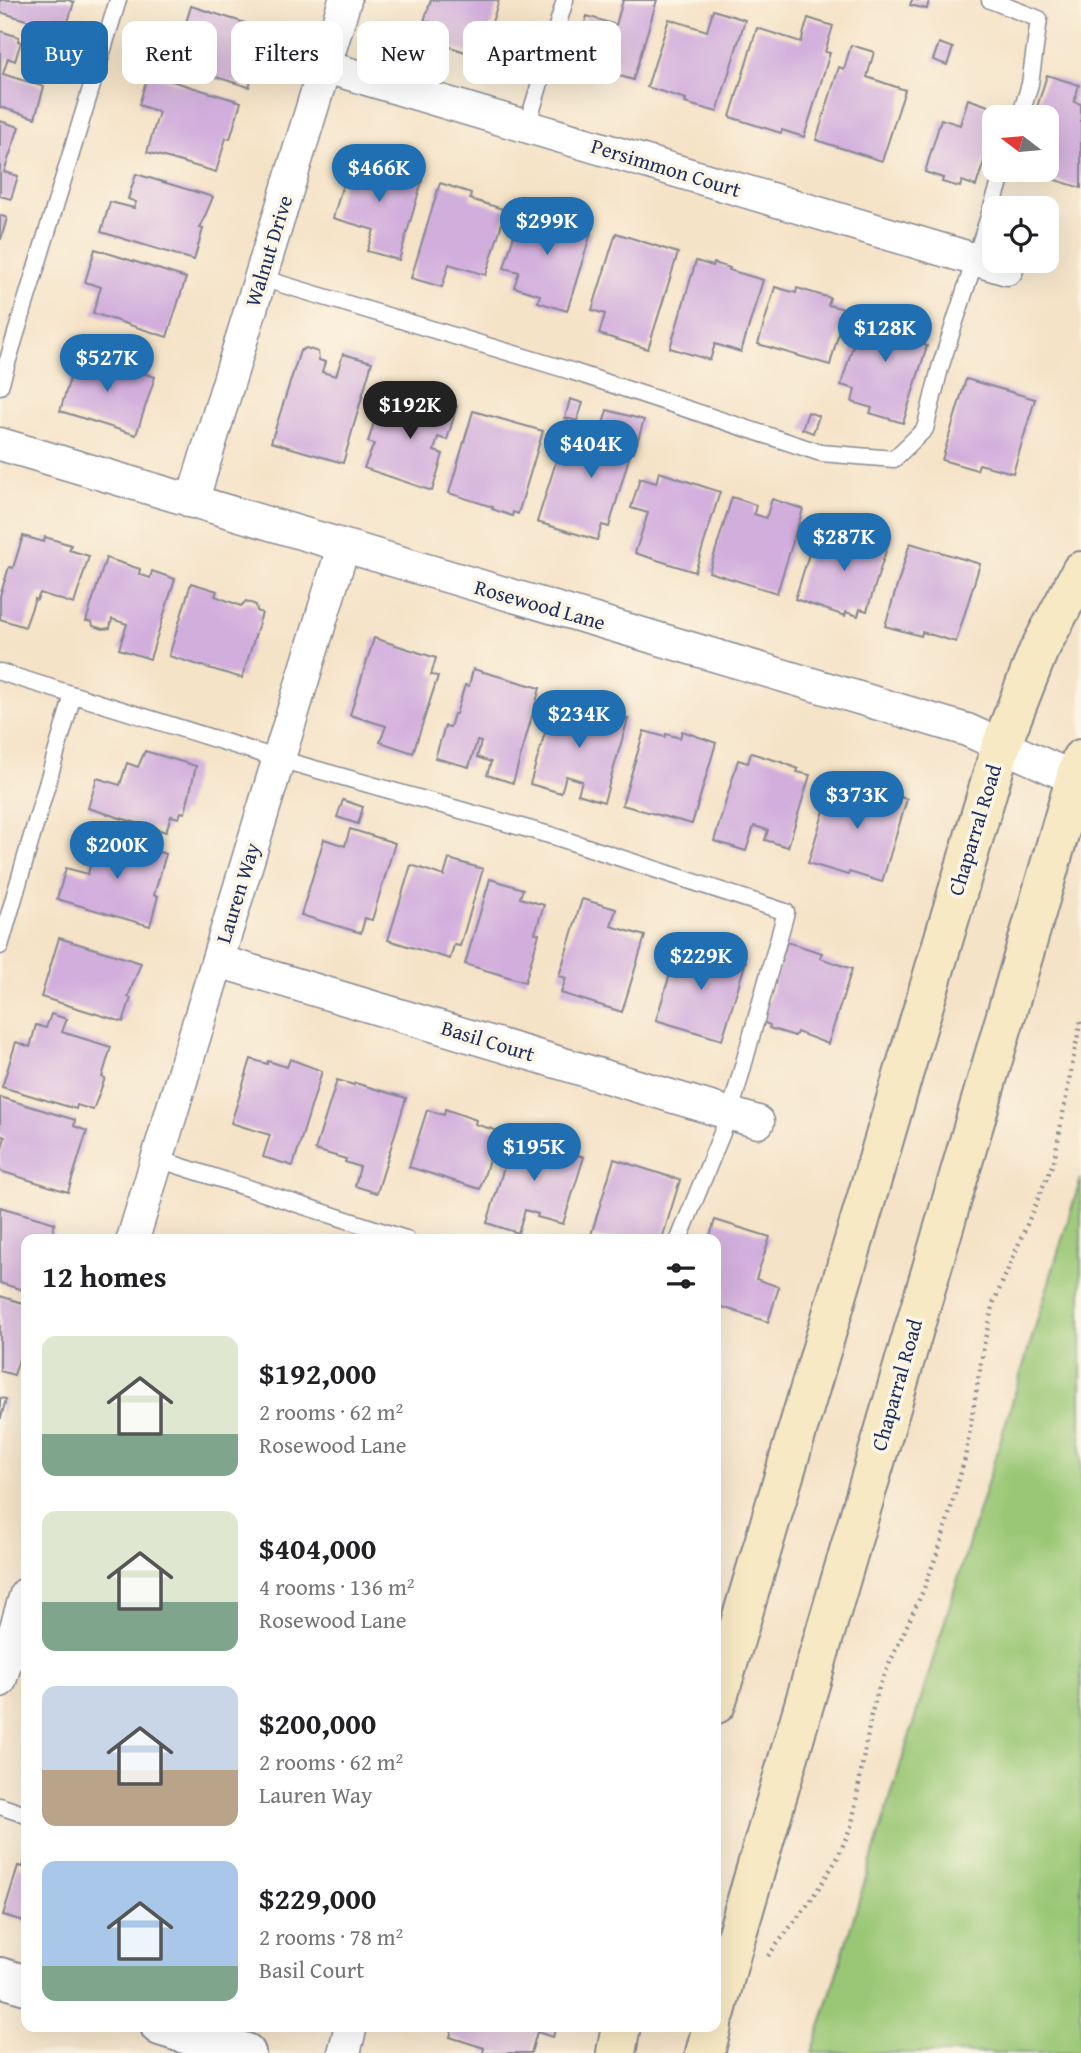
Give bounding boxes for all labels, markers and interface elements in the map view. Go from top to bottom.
chip: Buy [21,21,108,84]
chip: Rent [122,21,217,84]
chip: Filters [231,21,343,84]
chip: New [357,21,449,84]
chip: Apartment [463,21,621,84]
north arrow [982,105,1059,182]
map controls [982,105,1059,273]
street label: Persimmon Court [587,130,745,205]
pin: $466K [330,144,428,204]
text: $466K [348,150,410,183]
street label: Walnut Drive [237,191,300,310]
button: locate [982,196,1059,273]
pin: $299K [498,198,596,257]
text: $299K [516,203,578,236]
pin: $128K [836,304,934,364]
text: $128K [854,310,916,343]
pin: $527K [58,334,156,394]
text: $527K [76,340,138,373]
pin: $192K [361,382,459,441]
text: $192K [379,387,441,420]
pin: $404K [542,420,640,480]
text: $404K [560,426,622,459]
pin: $287K [795,514,893,573]
text: $287K [813,519,875,552]
street label: Rosewood Lane [471,571,609,638]
pin: $234K [530,690,628,750]
text: $234K [548,696,610,729]
street label: Chaparral Road [940,760,1009,899]
pin: $373K [808,772,906,831]
text: $373K [826,777,888,810]
pin: $200K [68,822,166,881]
text: $200K [86,827,148,860]
street label: Lauren Way [208,838,268,947]
pin: $229K [652,932,750,992]
text: $229K [670,938,732,971]
street label: Basil Court [438,1012,539,1070]
pin: $195K [485,1124,583,1183]
text: $195K [503,1129,565,1162]
text: 12 homes [42,1254,167,1298]
icon: filters [662,1257,700,1295]
street label: Chaparral Road [863,1315,930,1454]
text: $192,000 [259,1351,376,1395]
icon: home [98,1364,182,1448]
text: 2 rooms · 62 m² [259,1395,403,1428]
text: Rosewood Lane [259,1428,406,1461]
text: $404,000 [259,1526,376,1570]
icon: home [98,1539,182,1623]
text: 4 rooms · 136 m² [259,1570,414,1603]
text: Rosewood Lane [259,1603,406,1636]
text: $200,000 [259,1701,376,1745]
icon: home [98,1714,182,1798]
text: 2 rooms · 62 m² [259,1745,403,1778]
text: Lauren Way [259,1778,372,1811]
text: $229,000 [259,1876,376,1920]
icon: home [98,1889,182,1973]
text: 2 rooms · 78 m² [259,1920,403,1953]
text: Basil Court [259,1953,364,1986]

